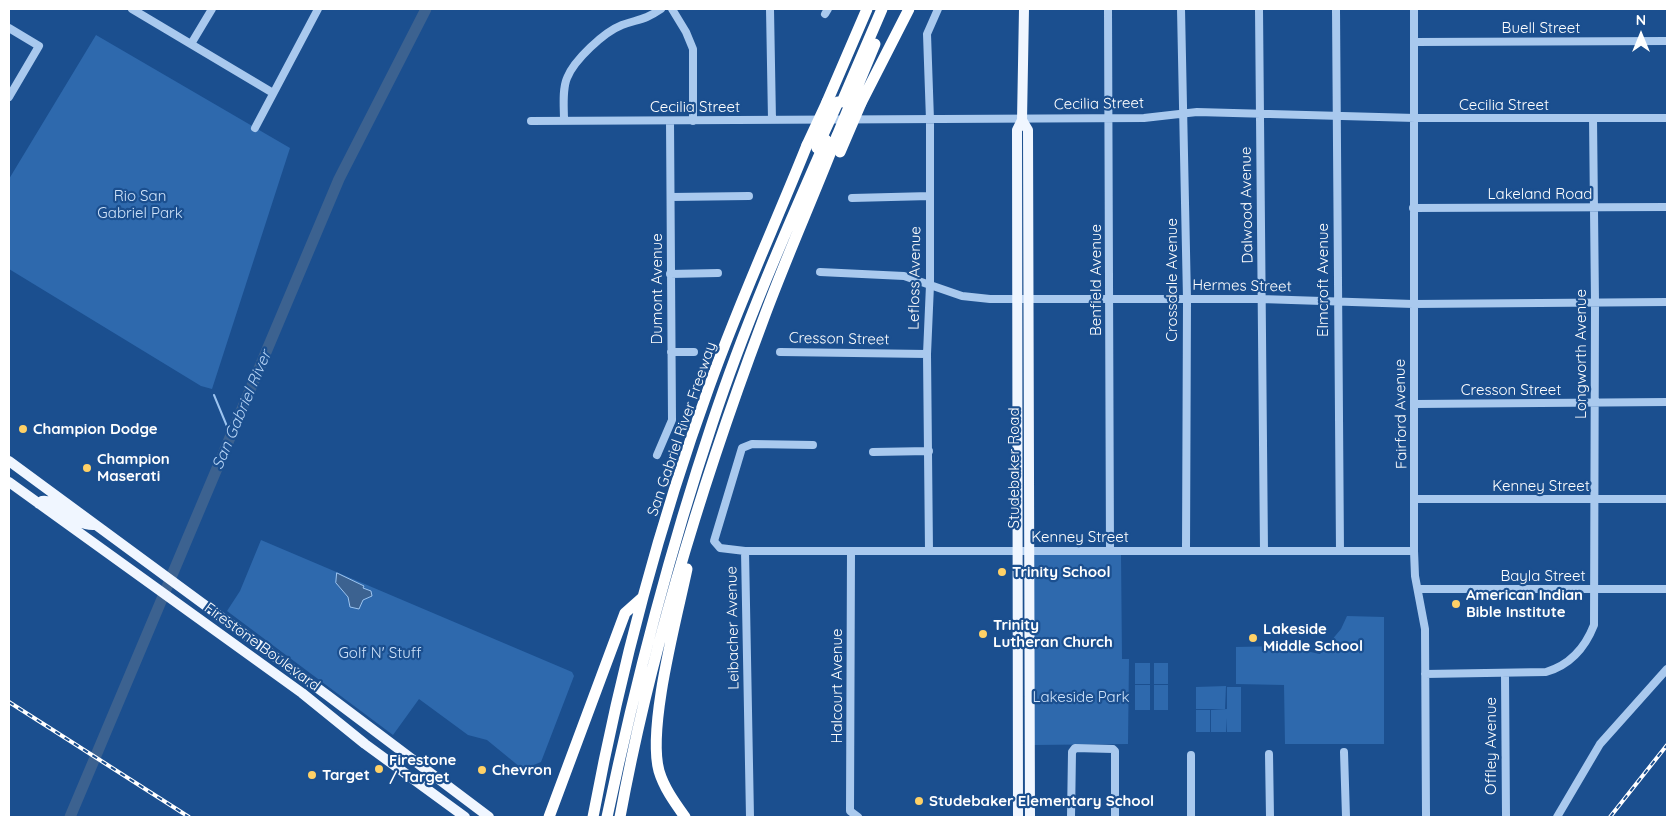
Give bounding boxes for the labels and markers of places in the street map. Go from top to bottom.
place label: Champion Dodge [33,420,158,438]
marker: Champion Dodge [17,423,29,435]
place label: Champion Maserati [97,450,170,485]
marker: Champion Maserati [81,462,93,474]
place label: Trinity School [1012,563,1110,581]
marker: Trinity School [996,566,1008,578]
place label: American Indian Bible Institute [1466,586,1583,621]
marker: American Indian Bible Institute [1450,598,1462,610]
place label: Trinity Lutheran Church [993,616,1113,651]
place label: Lakeside Middle School [1263,620,1363,655]
marker: Trinity Lutheran Church [977,628,989,640]
marker: Lakeside Middle School [1247,632,1259,644]
place label: Firestone / Target [389,751,456,786]
place label: Chevron [492,761,552,779]
marker: Firestone / Target [373,763,385,775]
marker: Chevron [476,764,488,776]
place label: Target [322,766,370,784]
marker: Target [306,769,318,781]
place label: Studebaker Elementary School [929,792,1154,810]
marker: Studebaker Elementary School [913,795,925,807]

